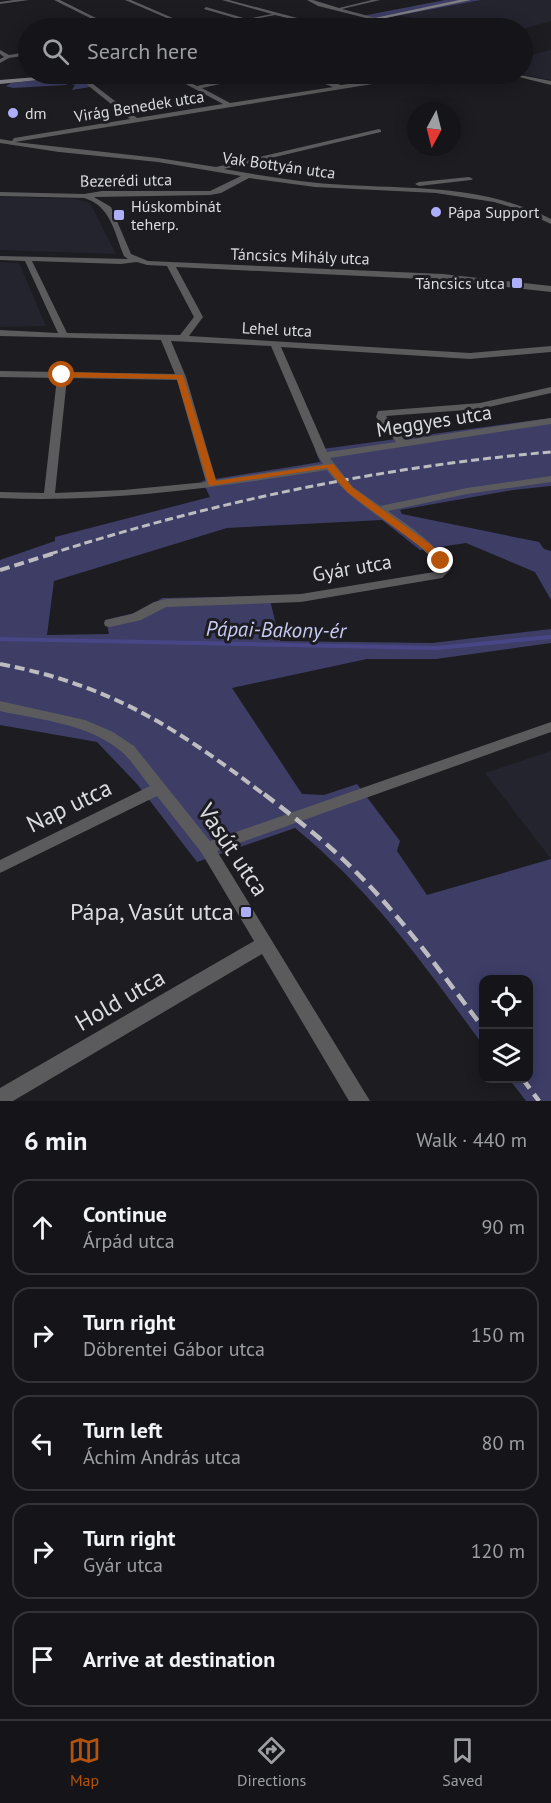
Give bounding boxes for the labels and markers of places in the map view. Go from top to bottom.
place label: dm [25,103,47,123]
marker: dm [6,106,20,120]
place label: Húskombinát teherp. [131,196,222,234]
place label: Pápa Support [448,202,540,222]
marker: Pápa Support [429,205,443,219]
marker: Húskombinát teherp. [112,208,126,222]
place label: Táncsics utca [415,273,505,293]
marker: Táncsics utca [510,276,524,290]
place label: Pápa, Vasút utca [70,896,234,927]
marker: Pápa, Vasút utca [239,905,253,919]

